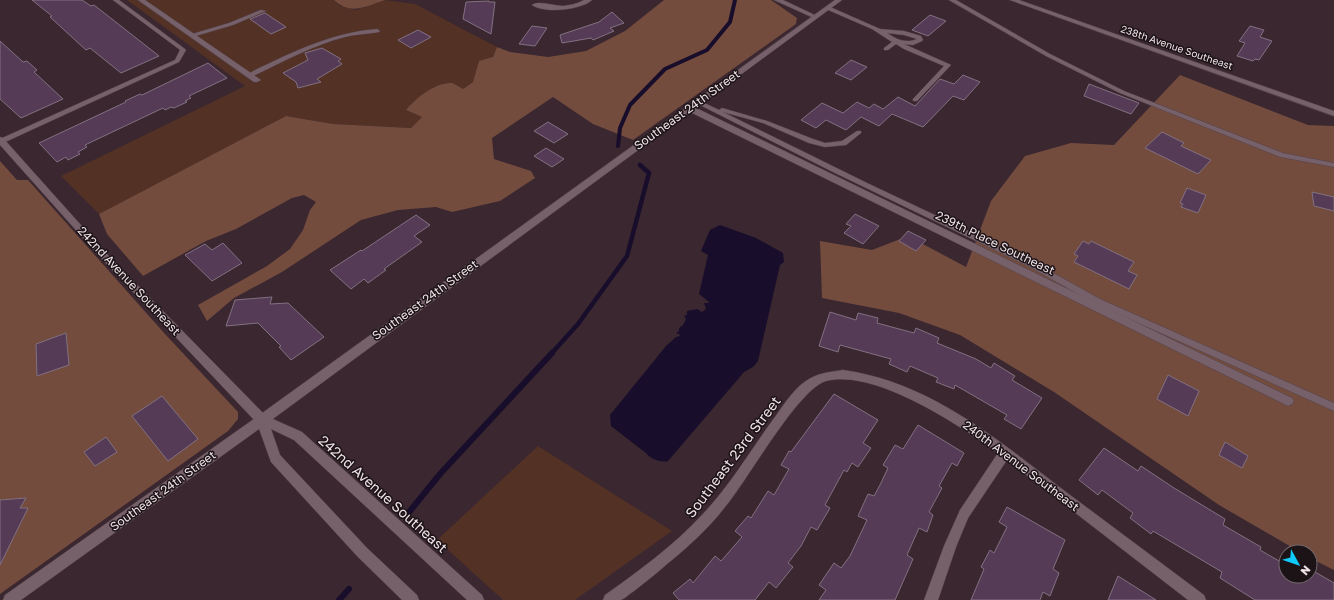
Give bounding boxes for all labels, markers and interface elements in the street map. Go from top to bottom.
street label: 238th Avenue Southeast [1119,22,1235,72]
street label: Southeast 24th Street [631,66,743,153]
street label: 239th Place Southeast [933,207,1057,278]
street label: 242nd Avenue Southeast [75,223,184,338]
street label: Southeast 24th Street [369,256,481,343]
street label: Southeast 23rd Street [681,393,784,521]
street label: 240th Avenue Southeast [960,417,1082,514]
street label: 242nd Avenue Southeast [315,431,451,556]
street label: Southeast 24th Street [107,447,219,534]
north arrow [1278,544,1318,584]
text: N [1298,563,1314,578]

